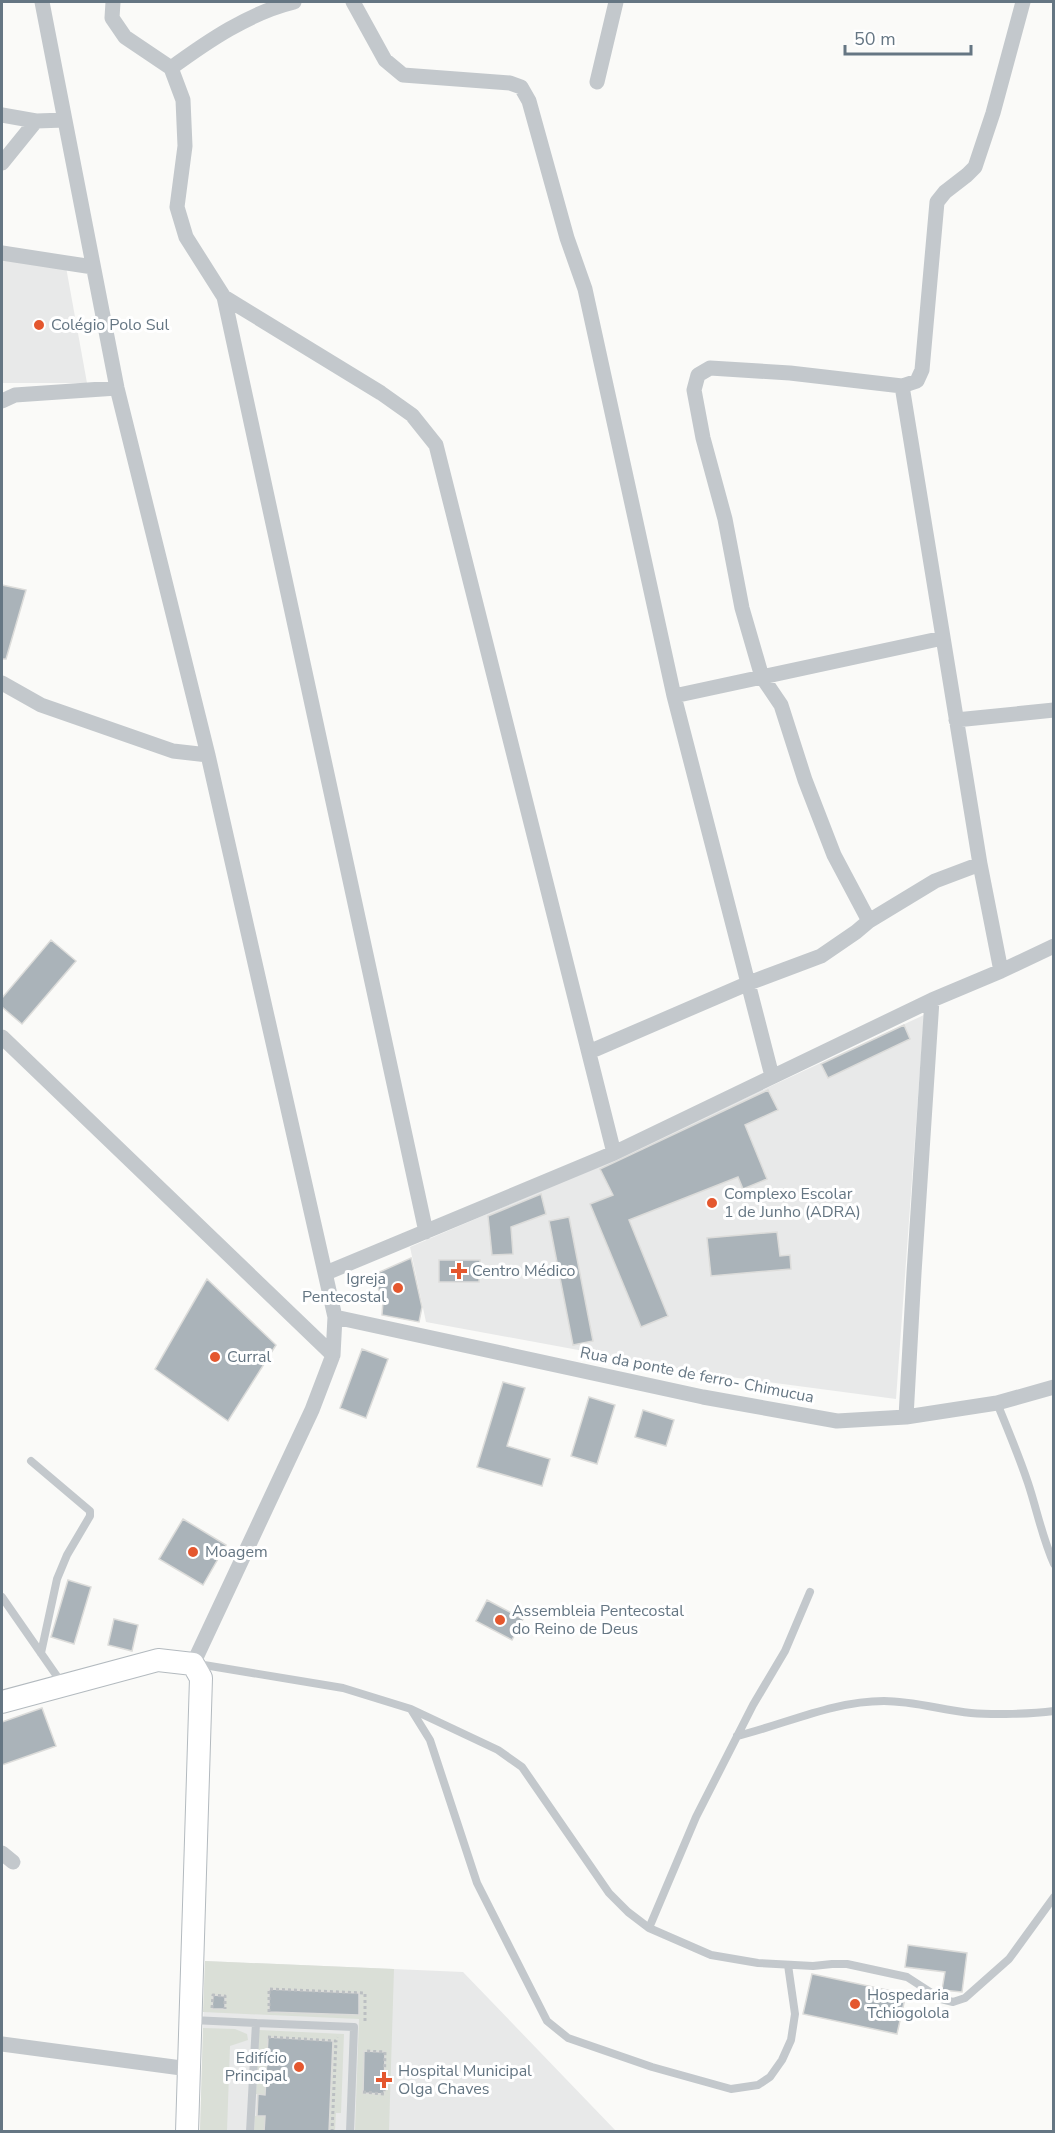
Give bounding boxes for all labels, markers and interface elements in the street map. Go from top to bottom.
scale bar [845,18,971,56]
text: 50 m [854,27,896,51]
place label: Colégio Polo Sul [51,314,170,336]
marker: Colégio Polo Sul [32,318,46,332]
place label: Complexo Escolar 1 de Junho (ADRA) [724,1183,861,1223]
marker: Complexo Escolar 1 de Junho (ADRA) [705,1196,719,1210]
place label: Centro Médico [472,1260,576,1282]
marker: Centro Médico [450,1262,468,1280]
place label: Igreja Pentecostal [302,1268,386,1308]
marker: Igreja Pentecostal [391,1281,405,1295]
street label: Rua da ponte de ferro- Chimucua [578,1342,816,1408]
place label: Curral [227,1346,271,1368]
marker: Curral [208,1350,222,1364]
place label: Moagem [205,1541,268,1563]
marker: Moagem [186,1545,200,1559]
place label: Assembleia Pentecostal do Reino de Deus [512,1600,684,1640]
marker: Assembleia Pentecostal do Reino de Deus [493,1613,507,1627]
place label: Hospedaria Tchiogolola [867,1984,950,2024]
marker: Hospedaria Tchiogolola [848,1997,862,2011]
place label: Edifício Principal [225,2047,287,2087]
marker: Edifício Principal [292,2060,306,2074]
place label: Hospital Municipal Olga Chaves [398,2060,532,2100]
marker: Hospital Municipal Olga Chaves [375,2071,393,2089]

